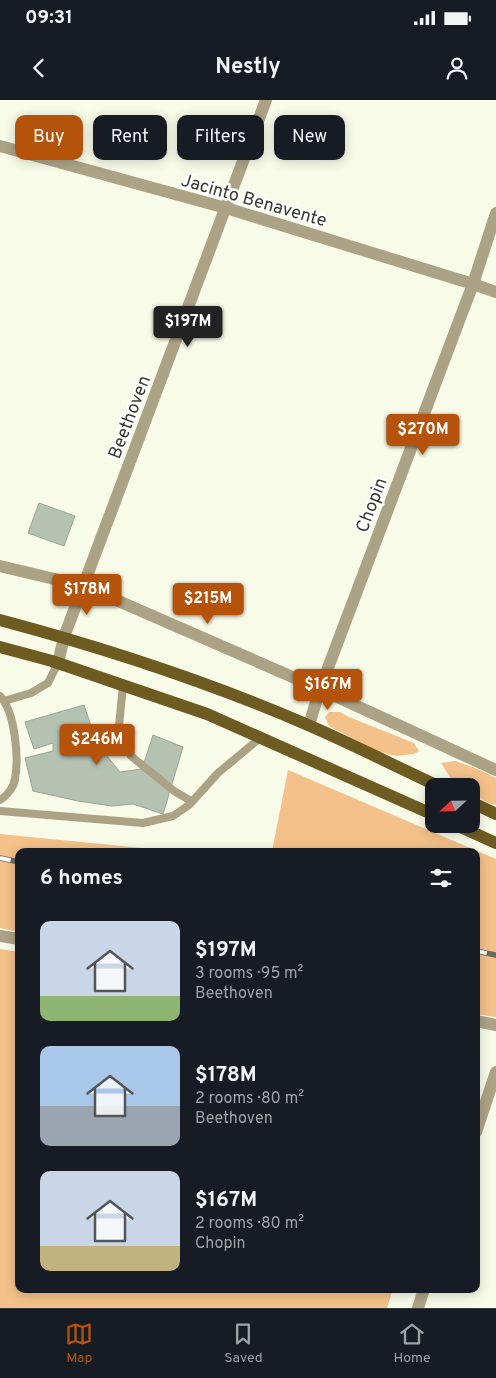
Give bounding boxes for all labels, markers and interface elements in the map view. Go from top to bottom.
text: 09:31 [25,6,73,30]
icon: back [25,54,53,82]
text: Nestly [215,54,281,81]
icon: person [443,54,471,82]
chip: Buy [15,115,83,160]
chip: Rent [93,115,167,160]
chip: Filters [177,115,264,160]
chip: New [274,115,345,160]
street label: Jacinto Benavente [178,170,329,233]
pin: $197M [153,306,223,348]
text: $197M [164,312,212,332]
street label: Beethoven [104,373,157,462]
pin: $270M [388,414,458,456]
text: $270M [397,420,449,440]
street label: Chopin [351,475,393,536]
pin: $178M [52,574,122,616]
text: $178M [63,580,111,600]
pin: $215M [173,582,243,625]
text: $215M [184,589,232,609]
pin: $167M [293,668,363,711]
text: $167M [304,675,352,695]
pin: $246M [62,724,132,766]
text: $246M [71,730,123,750]
north arrow [425,778,480,832]
map controls [425,778,480,833]
icon: filters [427,864,455,892]
text: 6 homes [40,865,123,892]
text: $197M [195,937,257,964]
icon: home [80,941,140,1001]
text: 3 rooms · 95 m² [195,964,303,984]
text: Beethoven [195,984,273,1004]
text: $178M [195,1062,257,1089]
icon: home [80,1066,140,1126]
text: 2 rooms · 80 m² [195,1089,304,1109]
text: Beethoven [195,1109,273,1129]
text: $167M [195,1187,257,1214]
icon: home [80,1191,140,1251]
text: 2 rooms · 80 m² [195,1214,304,1234]
text: Chopin [195,1234,246,1254]
tab: Map [65,1320,93,1367]
tab: Saved [224,1320,263,1367]
tab: Home [393,1320,431,1367]

